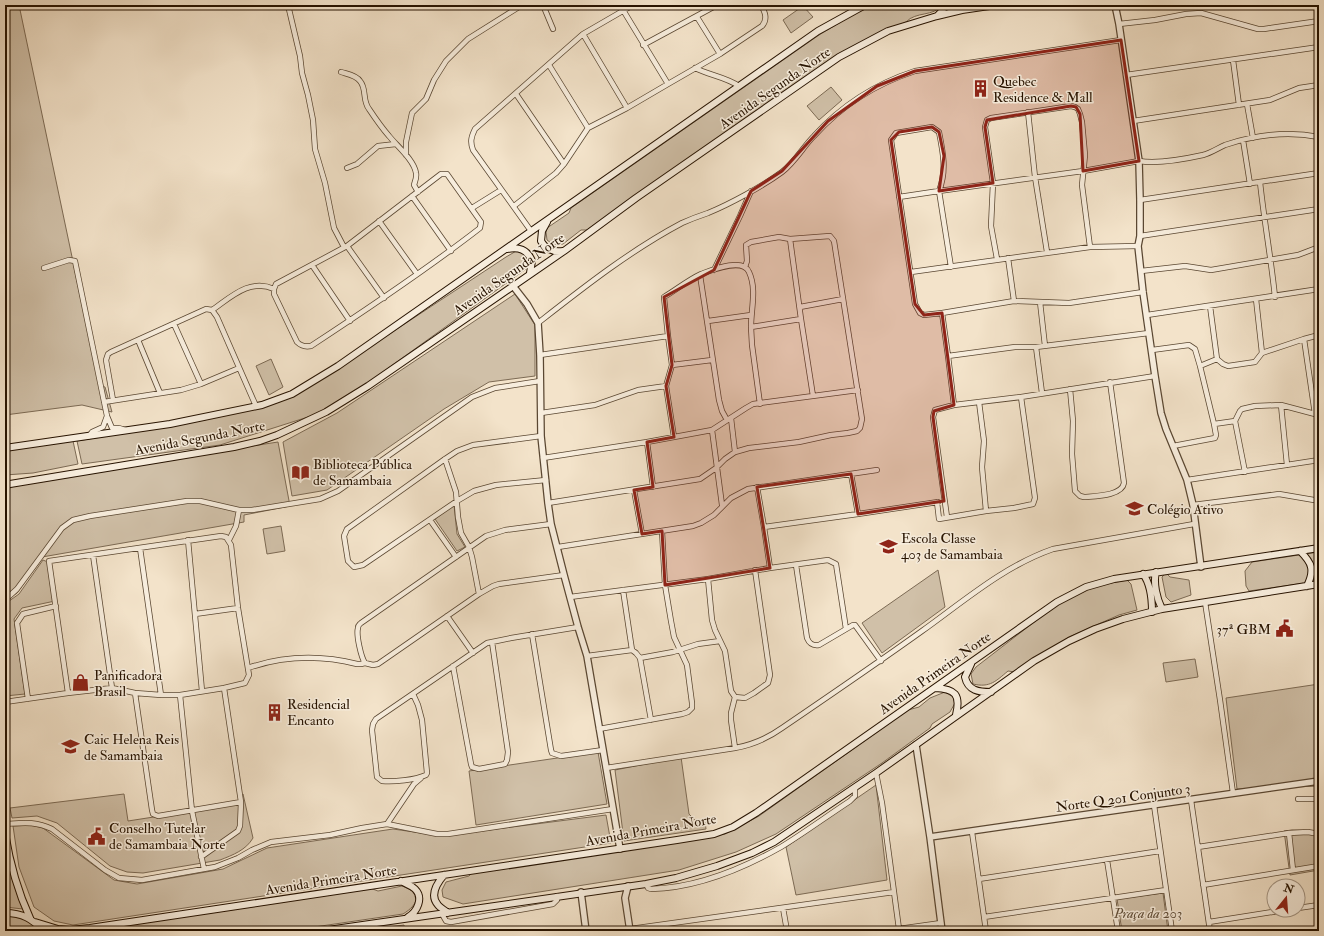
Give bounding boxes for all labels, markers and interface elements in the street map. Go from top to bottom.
street label: Avenida Segunda Norte [715,43,834,133]
place label: Quebec Residence & Mall [993,73,1093,106]
building icon: Quebec Residence & Mall [970,79,990,99]
street label: Avenida Segunda Norte [449,229,568,319]
street label: Avenida Segunda Norte [133,417,267,459]
place label: Biblioteca Pública de Samambaia [313,456,412,489]
library icon: Biblioteca Pública de Samambaia [290,462,310,482]
school or university icon: Colégio Ativo [1124,499,1144,519]
place label: Colégio Ativo [1147,501,1224,518]
place label: Escola Classe 403 de Samambaia [901,530,1003,563]
school or university icon: Escola Classe 403 de Samambaia [878,536,898,556]
public building icon: 37ª GBM [1274,619,1294,639]
place label: 37ª GBM [1217,621,1271,638]
street label: Avenida Primeira Norte [875,628,994,719]
place label: Panificadora Brasil [94,667,163,700]
shop icon: Panificadora Brasil [71,673,91,693]
place label: Residencial Encanto [287,696,350,729]
building icon: Residencial Encanto [264,702,284,722]
place label: Caic Helena Reis de Samambaia [84,731,179,764]
school or university icon: Caic Helena Reis de Samambaia [61,737,81,757]
street label: Norte Q 201 Conjunto 3 [1055,780,1191,816]
street label: Avenida Primeira Norte [583,810,718,850]
place label: Conselho Tutelar de Samambaia Norte [109,820,225,853]
public building icon: Conselho Tutelar de Samambaia Norte [86,826,106,846]
street label: Avenida Primeira Norte [263,861,398,899]
north arrow [1266,878,1306,918]
text: N [1281,881,1296,897]
park label: Praça da 203 [1113,905,1182,922]

